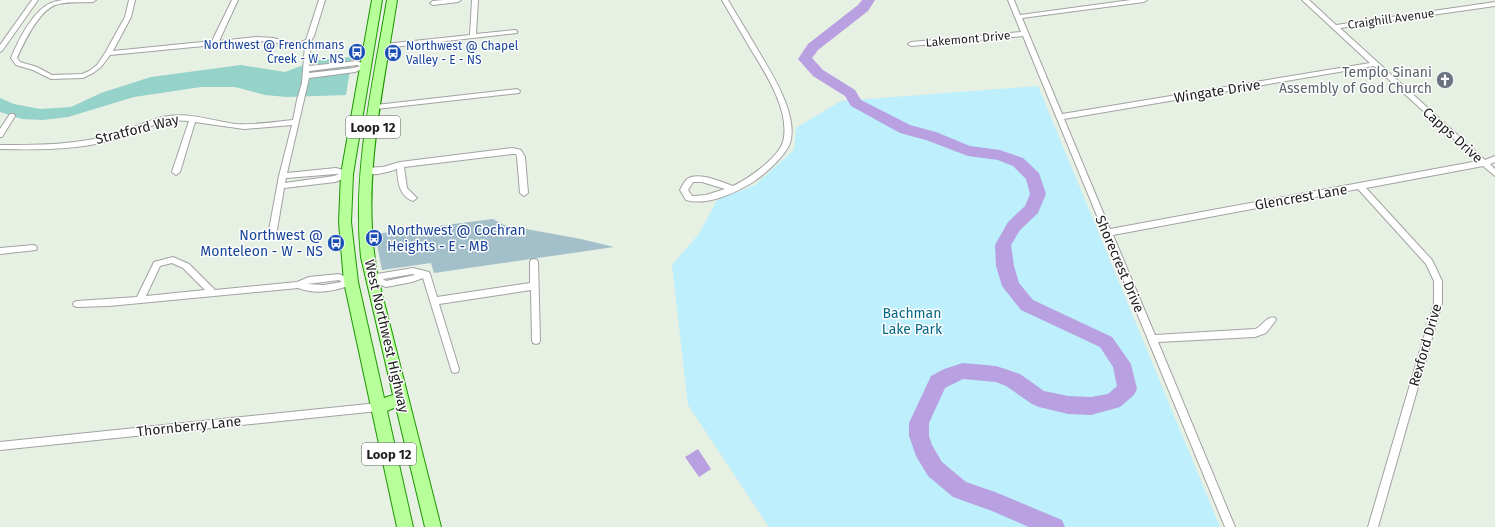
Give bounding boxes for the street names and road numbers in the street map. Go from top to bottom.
street label: Craighill Avenue [1347,6,1435,32]
street label: Lakemont Drive [925,28,1011,50]
street label: Wingate Drive [1173,76,1262,107]
street label: Capps Drive [1419,104,1486,167]
street label: Stratford Way [94,111,181,148]
road number: Loop 12 [346,116,400,138]
street label: Glencrest Lane [1254,181,1349,214]
street label: Shorecrest Drive [1091,213,1148,315]
street label: West Northwest Highway [361,258,412,415]
street label: Rexford Drive [1406,302,1445,388]
street label: Thornberry Lane [136,413,242,440]
road number: Loop 12 [362,443,416,465]

